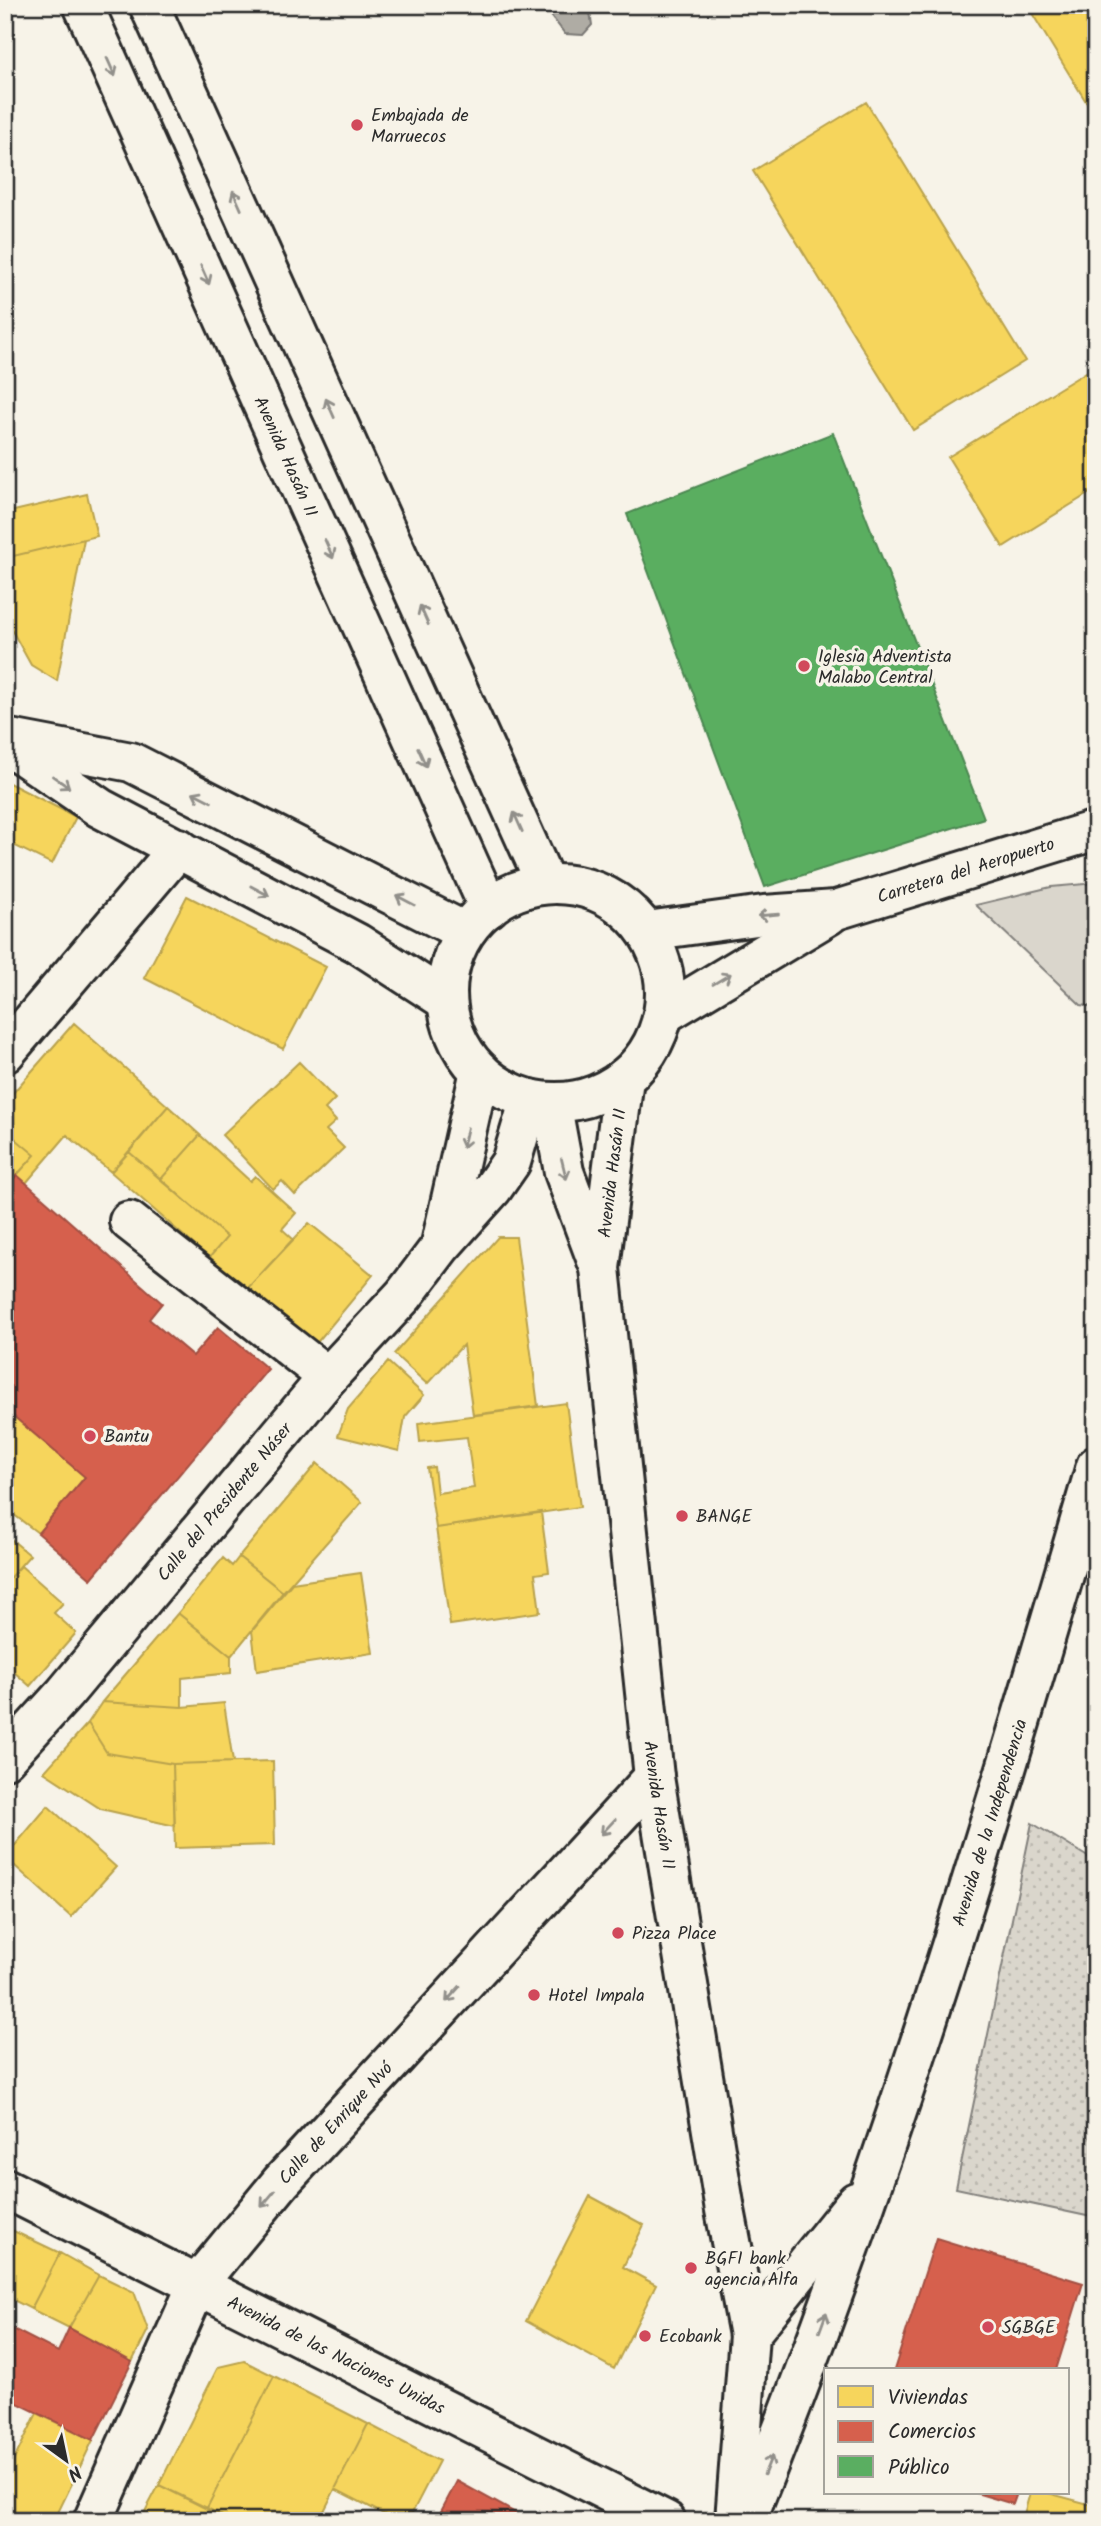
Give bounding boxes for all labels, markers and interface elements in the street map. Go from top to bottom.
one-way arrow [105,56,118,78]
place label: Embajada de Marruecos [371,102,469,152]
marker: Embajada de Marruecos [349,117,365,133]
one-way arrow [230,190,243,211]
one-way arrow [199,264,212,285]
street label: Avenida Hasán II [245,392,324,522]
one-way arrow [323,397,336,419]
one-way arrow [323,538,336,559]
one-way arrow [417,605,430,626]
place label: Iglesia Adventista Malabo Central [818,643,952,693]
marker: Iglesia Adventista Malabo Central [796,658,812,674]
one-way arrow [416,745,429,767]
one-way arrow [51,775,70,789]
one-way arrow [192,790,213,804]
one-way arrow [511,812,524,833]
street label: Carretera del Aeropuerto [874,831,1059,912]
one-way arrow [250,885,270,899]
one-way arrow [395,893,416,906]
one-way arrow [757,909,780,922]
one-way arrow [712,971,732,985]
street label: Avenida Hasán II [591,1107,636,1239]
one-way arrow [458,1126,471,1149]
one-way arrow [558,1157,571,1180]
street label: Calle del Presidente Náser [150,1416,301,1589]
place label: Bantu [104,1423,149,1452]
marker: Bantu [82,1428,98,1444]
place label: BANGE [696,1503,753,1532]
marker: BANGE [674,1508,690,1524]
street label: Avenida de la Independencia [945,1716,1036,1930]
street label: Avenida Hasán II [634,1739,682,1872]
one-way arrow [599,1818,616,1835]
place label: Pizza Place [632,1920,716,1949]
marker: Pizza Place [610,1925,626,1941]
place label: Hotel Impala [548,1982,645,2011]
one-way arrow [445,1984,461,2002]
marker: Hotel Impala [526,1987,542,2003]
street label: Calle de Enrique Nvó [272,2055,401,2192]
one-way arrow [260,2189,275,2207]
place label: BGFI bank agencia Alfa [705,2245,798,2295]
marker: BGFI bank agencia Alfa [683,2260,699,2276]
street label: Avenida de las Naciones Unidas [222,2289,450,2424]
one-way arrow [818,2311,831,2333]
place label: SGBGE [1002,2314,1056,2343]
marker: SGBGE [980,2319,996,2335]
place label: Ecobank [659,2323,722,2352]
marker: Ecobank [637,2328,653,2344]
legend [824,2368,1070,2494]
text: Viviendas [888,2382,968,2415]
text: Comercios [888,2416,976,2449]
north arrow [32,2424,102,2494]
text: Público [888,2452,950,2485]
one-way arrow [763,2454,776,2476]
text: N [61,2457,87,2488]

